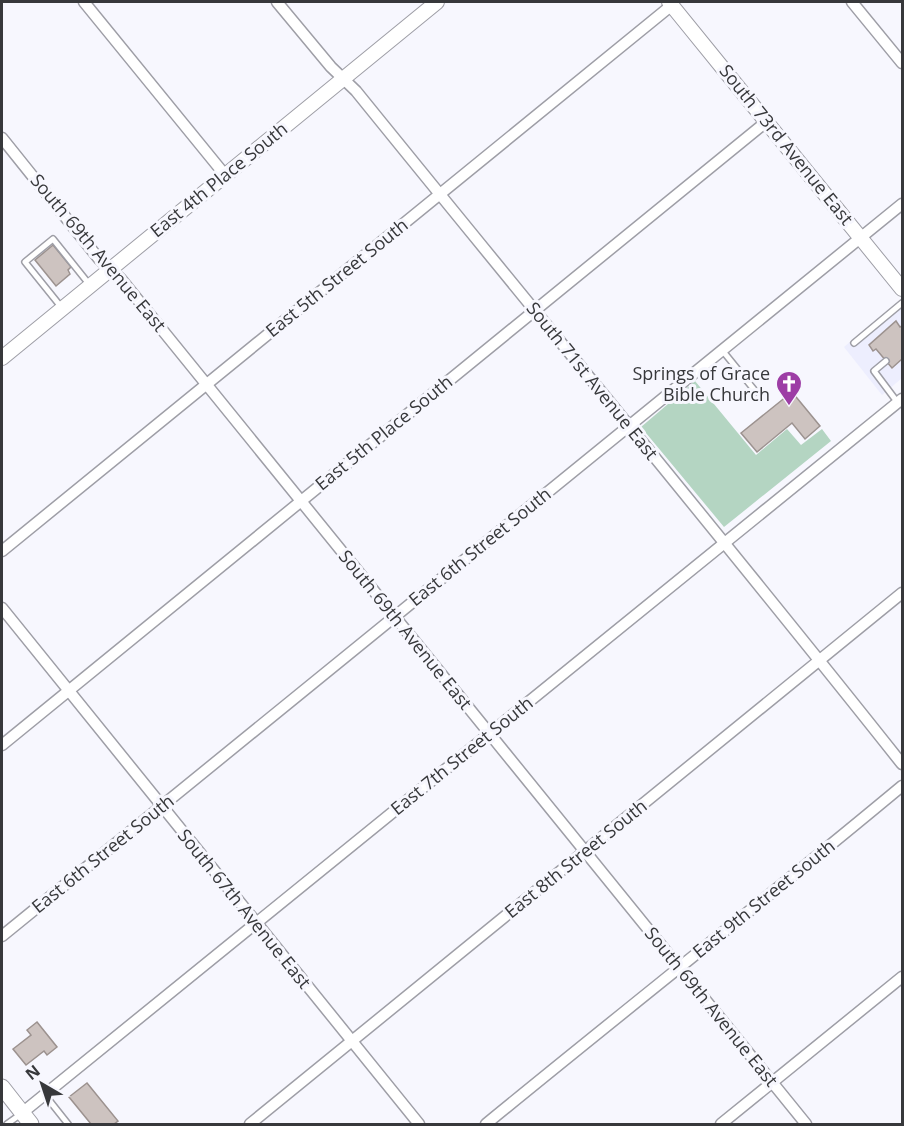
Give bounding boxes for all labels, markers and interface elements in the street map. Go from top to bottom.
street label: South 73rd Avenue East [715,59,859,230]
street label: East 4th Place South [145,116,292,242]
street label: South 69th Avenue East [26,168,172,336]
street label: East 5th Street South [260,212,412,342]
street label: South 71st Avenue East [522,296,664,464]
place label: Springs of Grace Bible Church [632,361,770,406]
street label: East 5th Place South [310,369,457,495]
church icon: Springs of Grace Bible Church [774,369,804,407]
street label: East 6th Street South [403,481,555,611]
street label: South 69th Avenue East [334,545,478,714]
street label: East 7th Street South [385,690,537,820]
street label: East 6th Street South [26,788,178,918]
street label: East 8th Street South [499,793,651,923]
street label: South 67th Avenue East [173,824,317,993]
street label: East 9th Street South [687,833,839,963]
street label: South 69th Avenue East [640,922,784,1091]
north arrow [12,1054,72,1114]
text: N [21,1060,45,1085]

